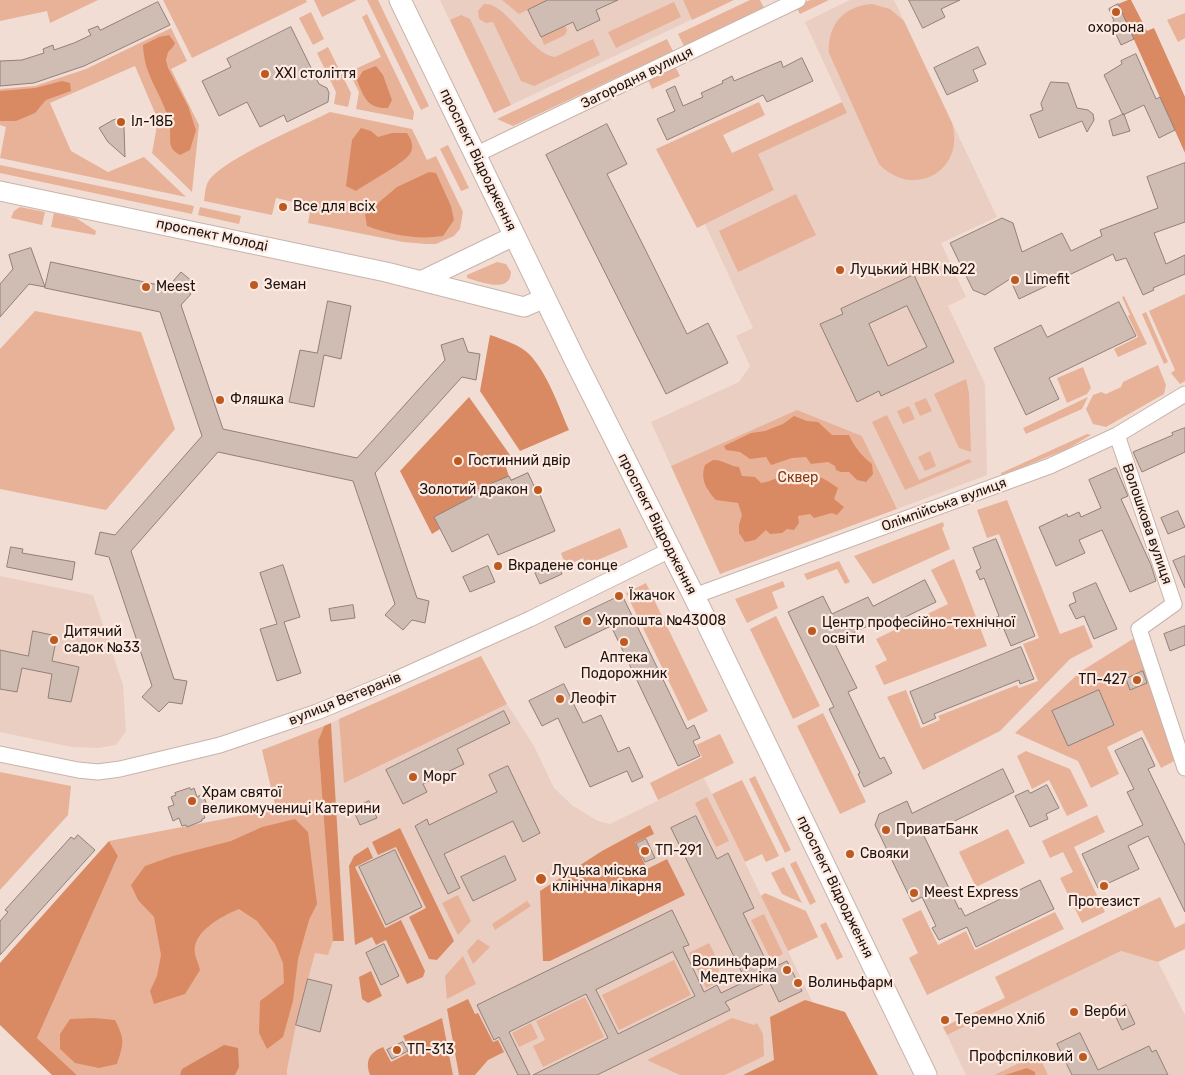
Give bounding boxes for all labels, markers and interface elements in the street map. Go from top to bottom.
marker: охорона [1110,6,1122,18]
place label: охорона [1088,20,1144,36]
street label: Загородня вулиця [578,44,696,112]
place label: ХХІ століття [275,66,356,82]
marker: ХХІ століття [259,68,271,80]
street label: проспект Відродження [436,86,520,234]
place label: Іл-18Б [131,114,173,130]
marker: Іл-18Б [115,116,127,128]
place label: Все для всіх [293,199,375,215]
marker: Все для всіх [277,201,289,213]
street label: проспект Молоді [155,215,269,255]
place label: Луцький НВК №22 [850,262,976,278]
marker: Луцький НВК №22 [834,264,846,276]
place label: Limefit [1025,272,1070,288]
marker: Limefit [1009,274,1021,286]
place label: Земан [264,277,306,293]
place label: Meest [156,279,195,295]
marker: Земан [248,279,260,291]
marker: Meest [140,281,152,293]
place label: Фляшка [230,392,284,408]
marker: Фляшка [214,394,226,406]
street label: проспект Відродження [614,451,700,597]
place label: Гостинний двір [468,453,571,469]
marker: Гостинний двір [452,455,464,467]
street label: Волошкова вулиця [1118,461,1176,587]
park label: Сквер [778,470,818,486]
street label: Олімпійська вулиця [879,475,1009,535]
place label: Золотий дракон [419,482,528,498]
marker: Золотий дракон [532,484,544,496]
place label: Вкрадене сонце [508,558,618,574]
marker: Вкрадене сонце [492,560,504,572]
place label: Їжачок [629,588,675,604]
marker: Їжачок [613,590,625,602]
place label: Укрпошта №43008 [597,613,726,629]
marker: Укрпошта №43008 [581,615,593,627]
place label: Центр професійно-технічної освіти [822,615,1015,648]
place label: Дитячий садок №33 [64,624,140,656]
marker: Центр професійно-технічної освіти [806,625,818,637]
marker: Дитячий садок №33 [48,634,60,646]
marker: Аптека Подорожник [618,636,630,648]
place label: Аптека Подорожник [581,650,667,682]
street label: вулиця Ветеранів [286,669,404,729]
place label: ТП-427 [1078,672,1127,688]
marker: ТП-427 [1131,674,1143,686]
place label: Леофіт [570,691,616,707]
marker: Леофіт [554,693,566,705]
place label: Морг [423,769,457,785]
marker: Морг [407,771,419,783]
place label: Храм святої великомучениці Катерини [202,785,380,818]
marker: Храм святої великомучениці Катерини [186,795,198,807]
street label: проспект Відродження [793,813,877,961]
place label: ПриватБанк [896,822,978,838]
marker: ПриватБанк [880,824,892,836]
place label: ТП-291 [655,843,702,859]
marker: ТП-291 [639,845,651,857]
place label: Свояки [860,846,909,862]
marker: Свояки [844,848,856,860]
place label: Луцька міська клінічна лікарня [552,863,662,896]
marker: Луцька міська клінічна лікарня [534,872,548,886]
marker: Протезист [1098,880,1110,892]
place label: Meest Express [924,885,1019,901]
marker: Meest Express [908,887,920,899]
place label: Протезист [1068,894,1140,910]
place label: Волиньфарм Медтехніка [692,954,777,986]
marker: Волиньфарм Медтехніка [781,964,793,976]
place label: Волиньфарм [808,975,893,991]
marker: Волиньфарм [792,977,804,989]
place label: Верби [1084,1004,1126,1020]
marker: Верби [1068,1006,1080,1018]
place label: Теремно Хліб [955,1012,1045,1028]
marker: Теремно Хліб [939,1014,951,1026]
place label: ТП-313 [407,1042,454,1058]
marker: ТП-313 [391,1044,403,1056]
place label: Профспілковий [969,1049,1073,1065]
marker: Профспілковий [1077,1051,1089,1063]

